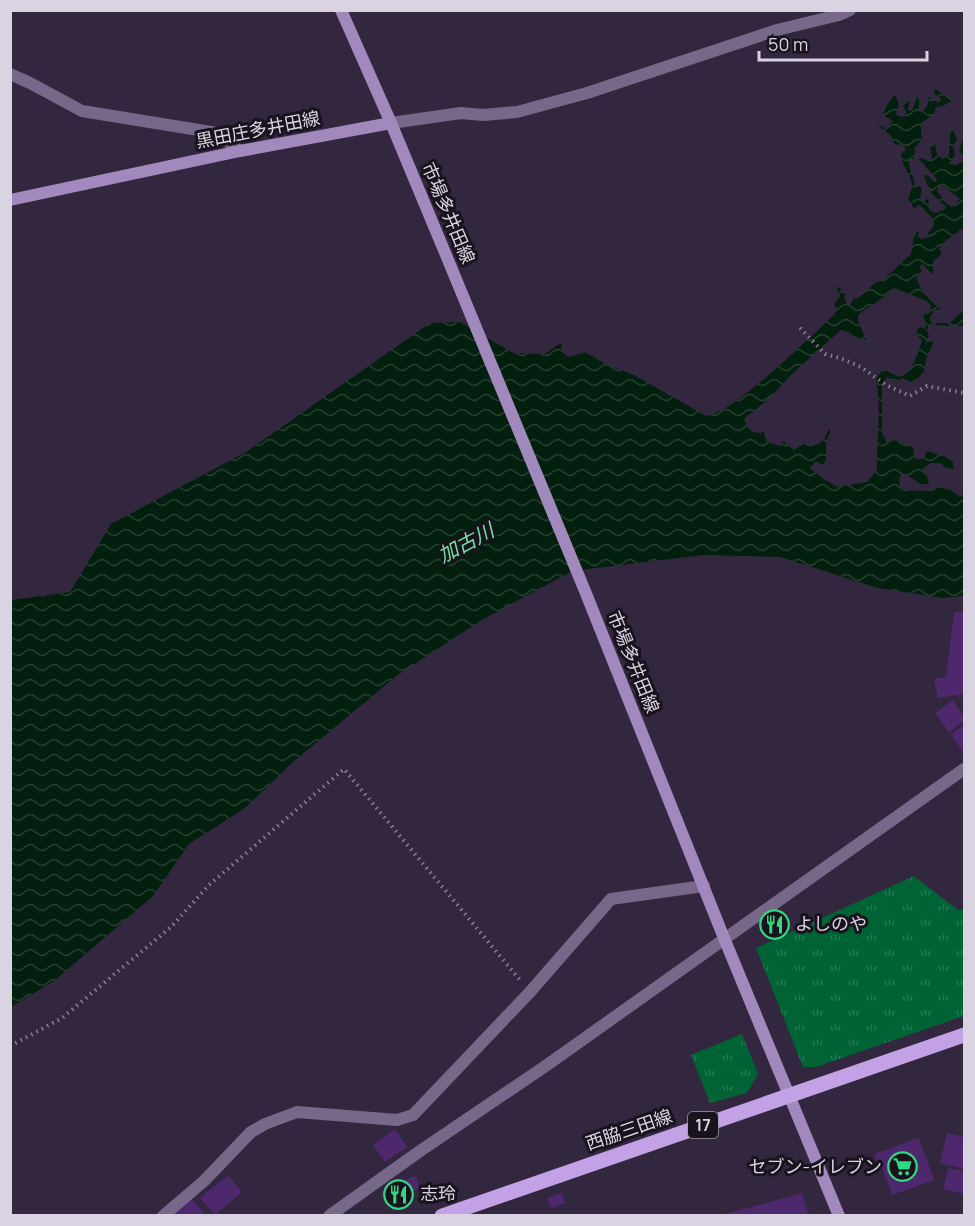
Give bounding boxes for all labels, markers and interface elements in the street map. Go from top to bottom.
scale bar [759,24,927,62]
text: 50 m [768,32,808,56]
street label: 黒田庄多井田線 [194,105,322,153]
street label: 市場多井田線 [417,158,481,267]
water label: 加古川 [433,516,500,569]
street label: 市場多井田線 [603,607,665,716]
restaurant icon: よしのや [758,908,790,940]
place label: よしのや [795,911,867,935]
street label: 西脇三田線 [582,1103,675,1155]
road number: 17 [688,1112,718,1138]
supermarket icon: セブン-イレブン [887,1151,919,1183]
place label: セブン-イレブン [748,1154,882,1178]
restaurant icon: 志玲 [383,1178,415,1210]
place label: 志玲 [420,1181,456,1205]

